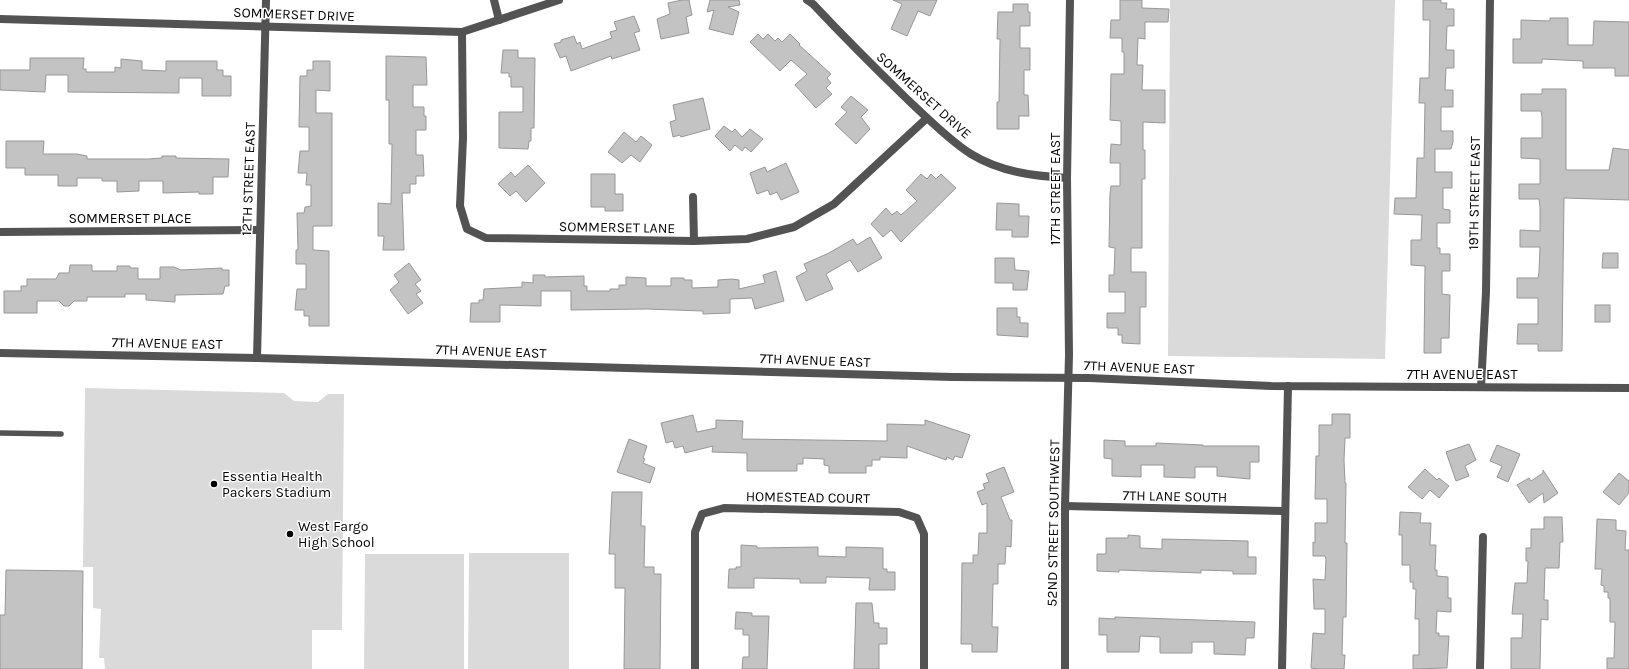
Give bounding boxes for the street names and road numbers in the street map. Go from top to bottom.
street label: SOMMERSET DRIVE [233,4,355,25]
street label: SOMMERSET DRIVE [873,48,975,142]
street label: 12TH STREET EAST [238,122,259,236]
street label: 17TH STREET EAST [1047,133,1064,245]
street label: 19TH STREET EAST [1465,136,1484,250]
street label: SOMMERSET PLACE [68,210,192,227]
street label: SOMMERSET LANE [559,218,675,237]
street label: 7TH AVENUE EAST [111,334,223,353]
street label: 7TH AVENUE EAST [435,341,547,362]
street label: 7TH AVENUE EAST [759,350,871,371]
street label: 7TH AVENUE EAST [1083,357,1195,378]
street label: 7TH AVENUE EAST [1407,366,1517,383]
street label: 52ND STREET SOUTHWEST [1044,439,1063,607]
street label: 7TH LANE SOUTH [1123,487,1227,506]
street label: HOMESTEAD COURT [746,488,870,507]

